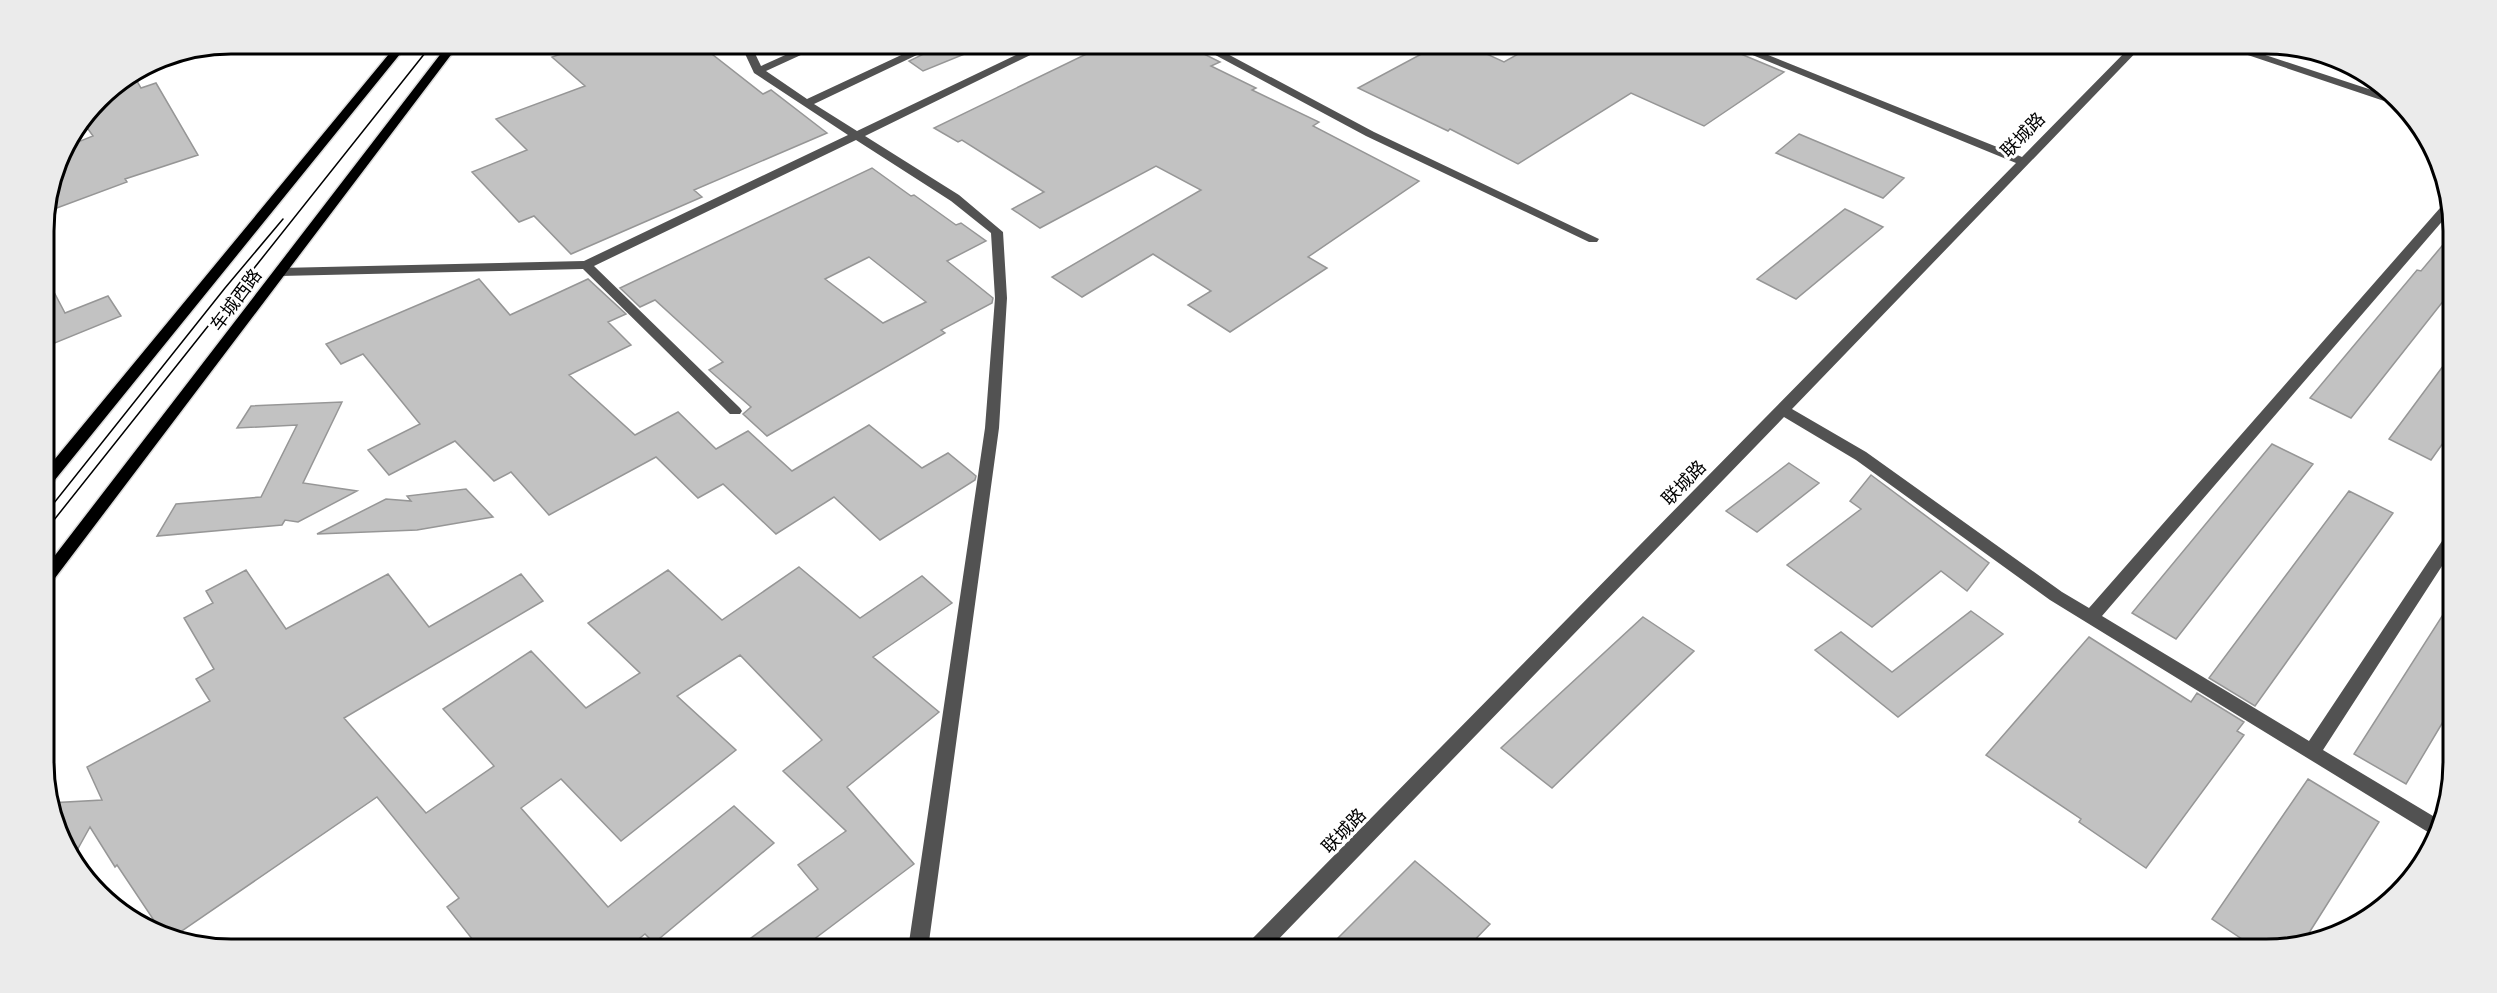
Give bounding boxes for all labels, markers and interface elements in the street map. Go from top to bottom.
street label: 联城路 [1996,108,2050,162]
street label: 车城西路 [206,265,266,335]
street label: 联城路 [1657,456,1711,510]
street label: 联城路 [1317,804,1371,858]

